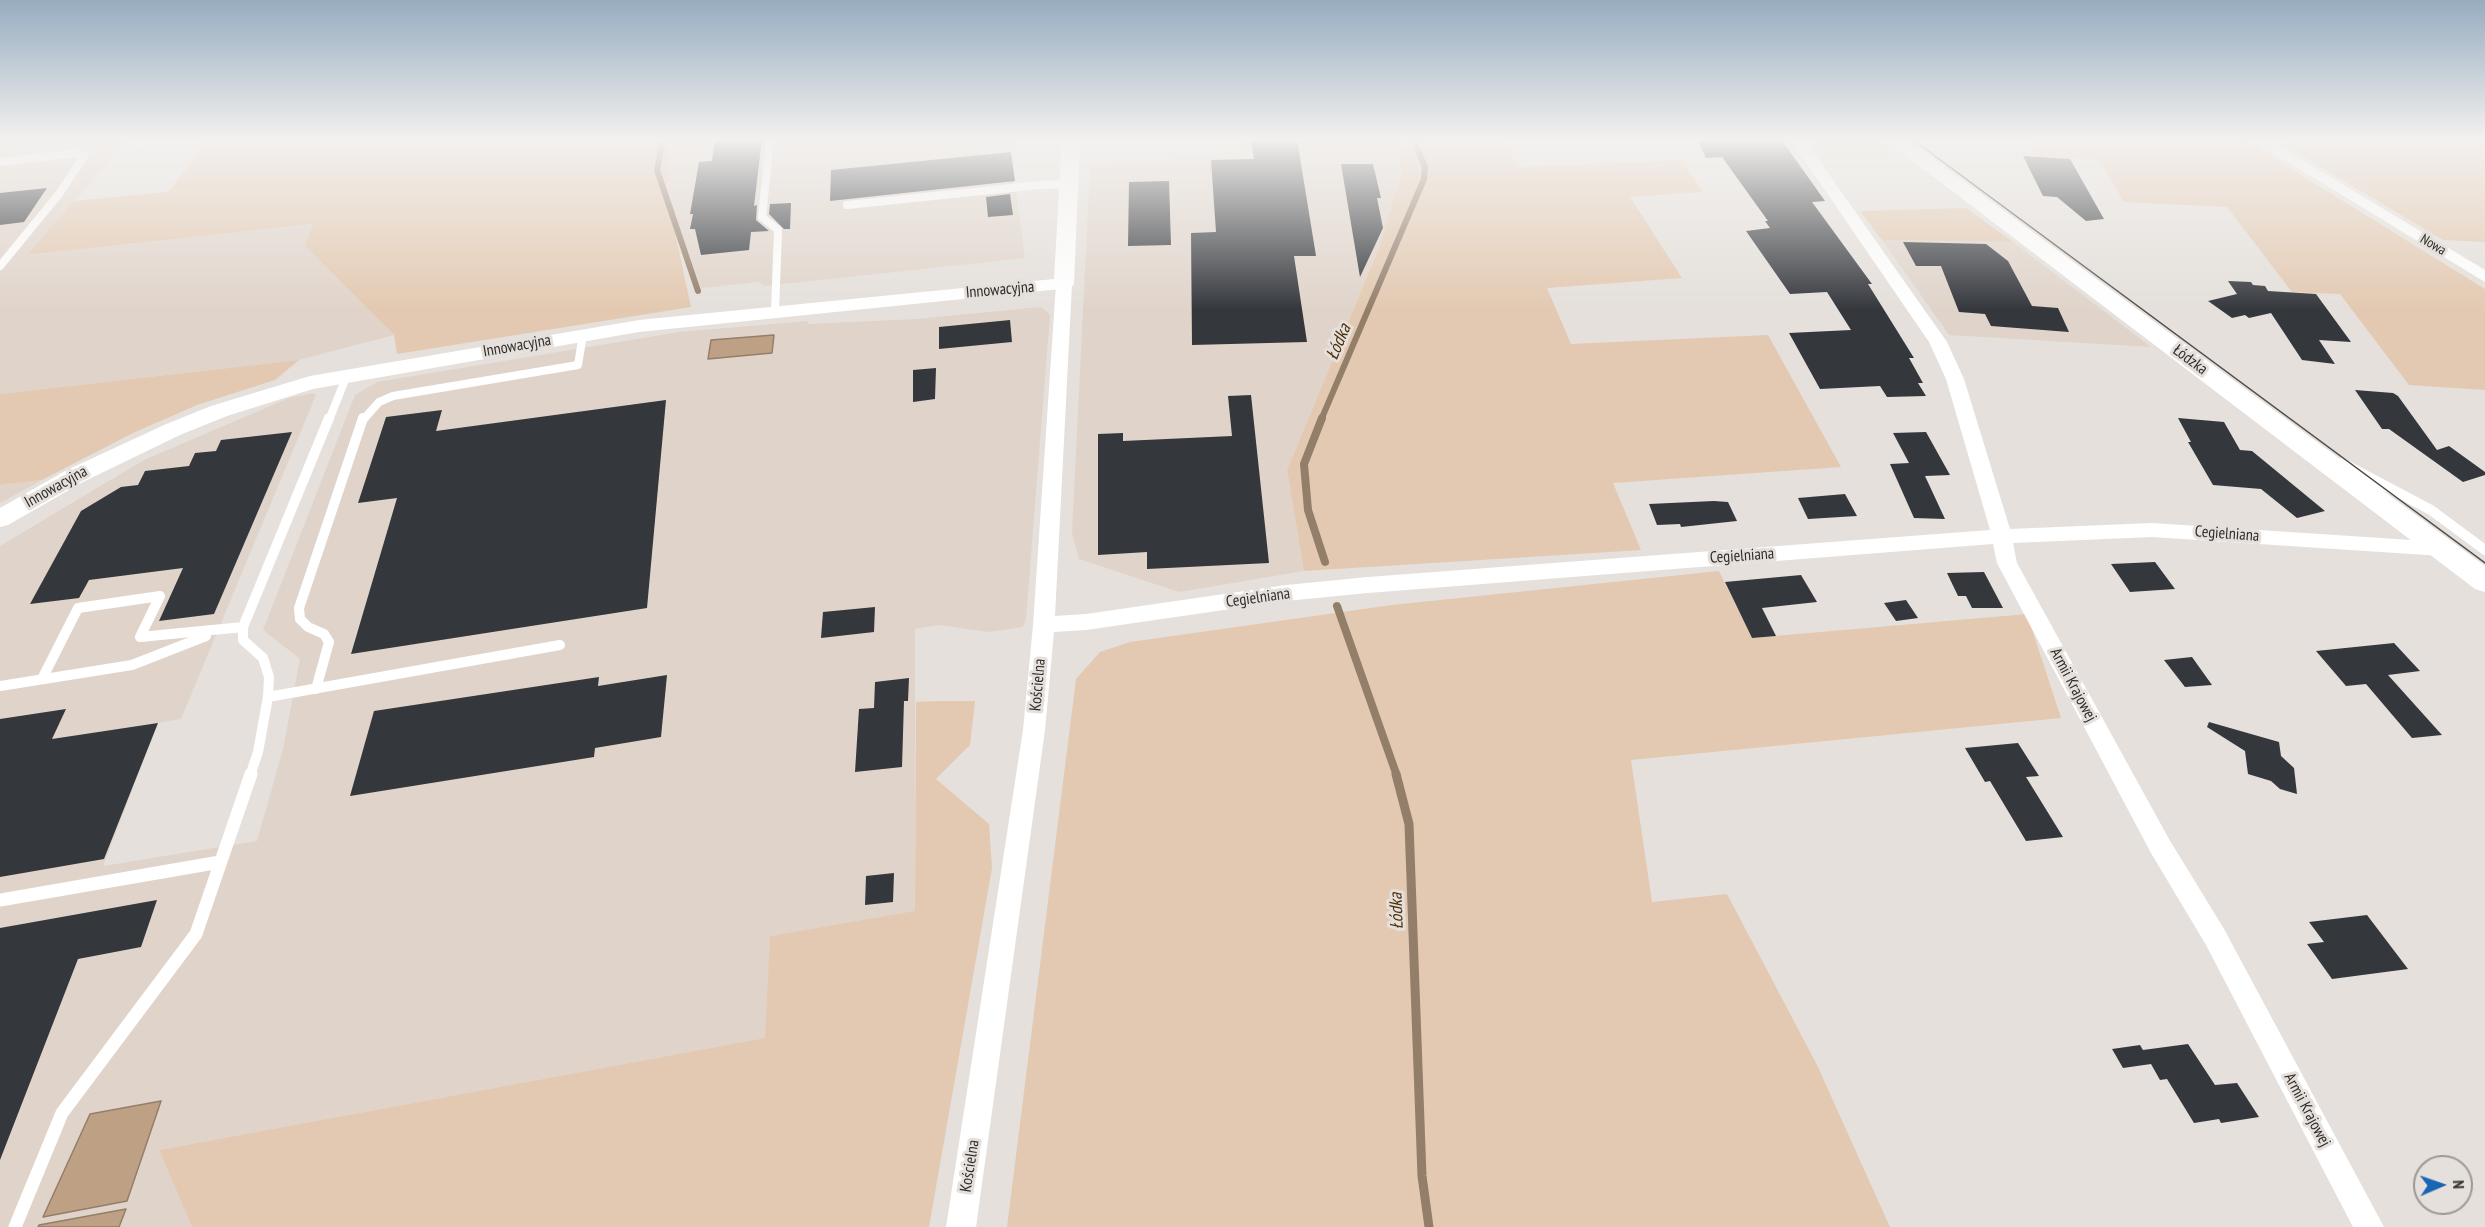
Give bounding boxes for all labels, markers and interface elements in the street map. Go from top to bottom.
street label: Nowa [2417,231,2449,259]
street label: Innowacyjna [965,277,1035,303]
water label: Łódka [1322,321,1356,363]
street label: Innowacyjna [481,331,553,361]
street label: Łódzka [2169,341,2211,379]
street label: Innowacyjna [21,462,91,512]
street label: Cegielniana [2194,522,2260,546]
street label: Cegielniana [1709,544,1775,568]
street label: Cegielniana [1225,584,1291,612]
street label: Armii Krajowej [2046,645,2100,725]
street label: Kościelna [1026,658,1050,712]
water label: Łódka [1386,892,1408,930]
street label: Armii Krajowej [2280,1070,2334,1150]
street label: Kościelna [956,1139,984,1193]
north arrow [2413,1155,2473,1215]
text: N [2449,1180,2469,1189]

